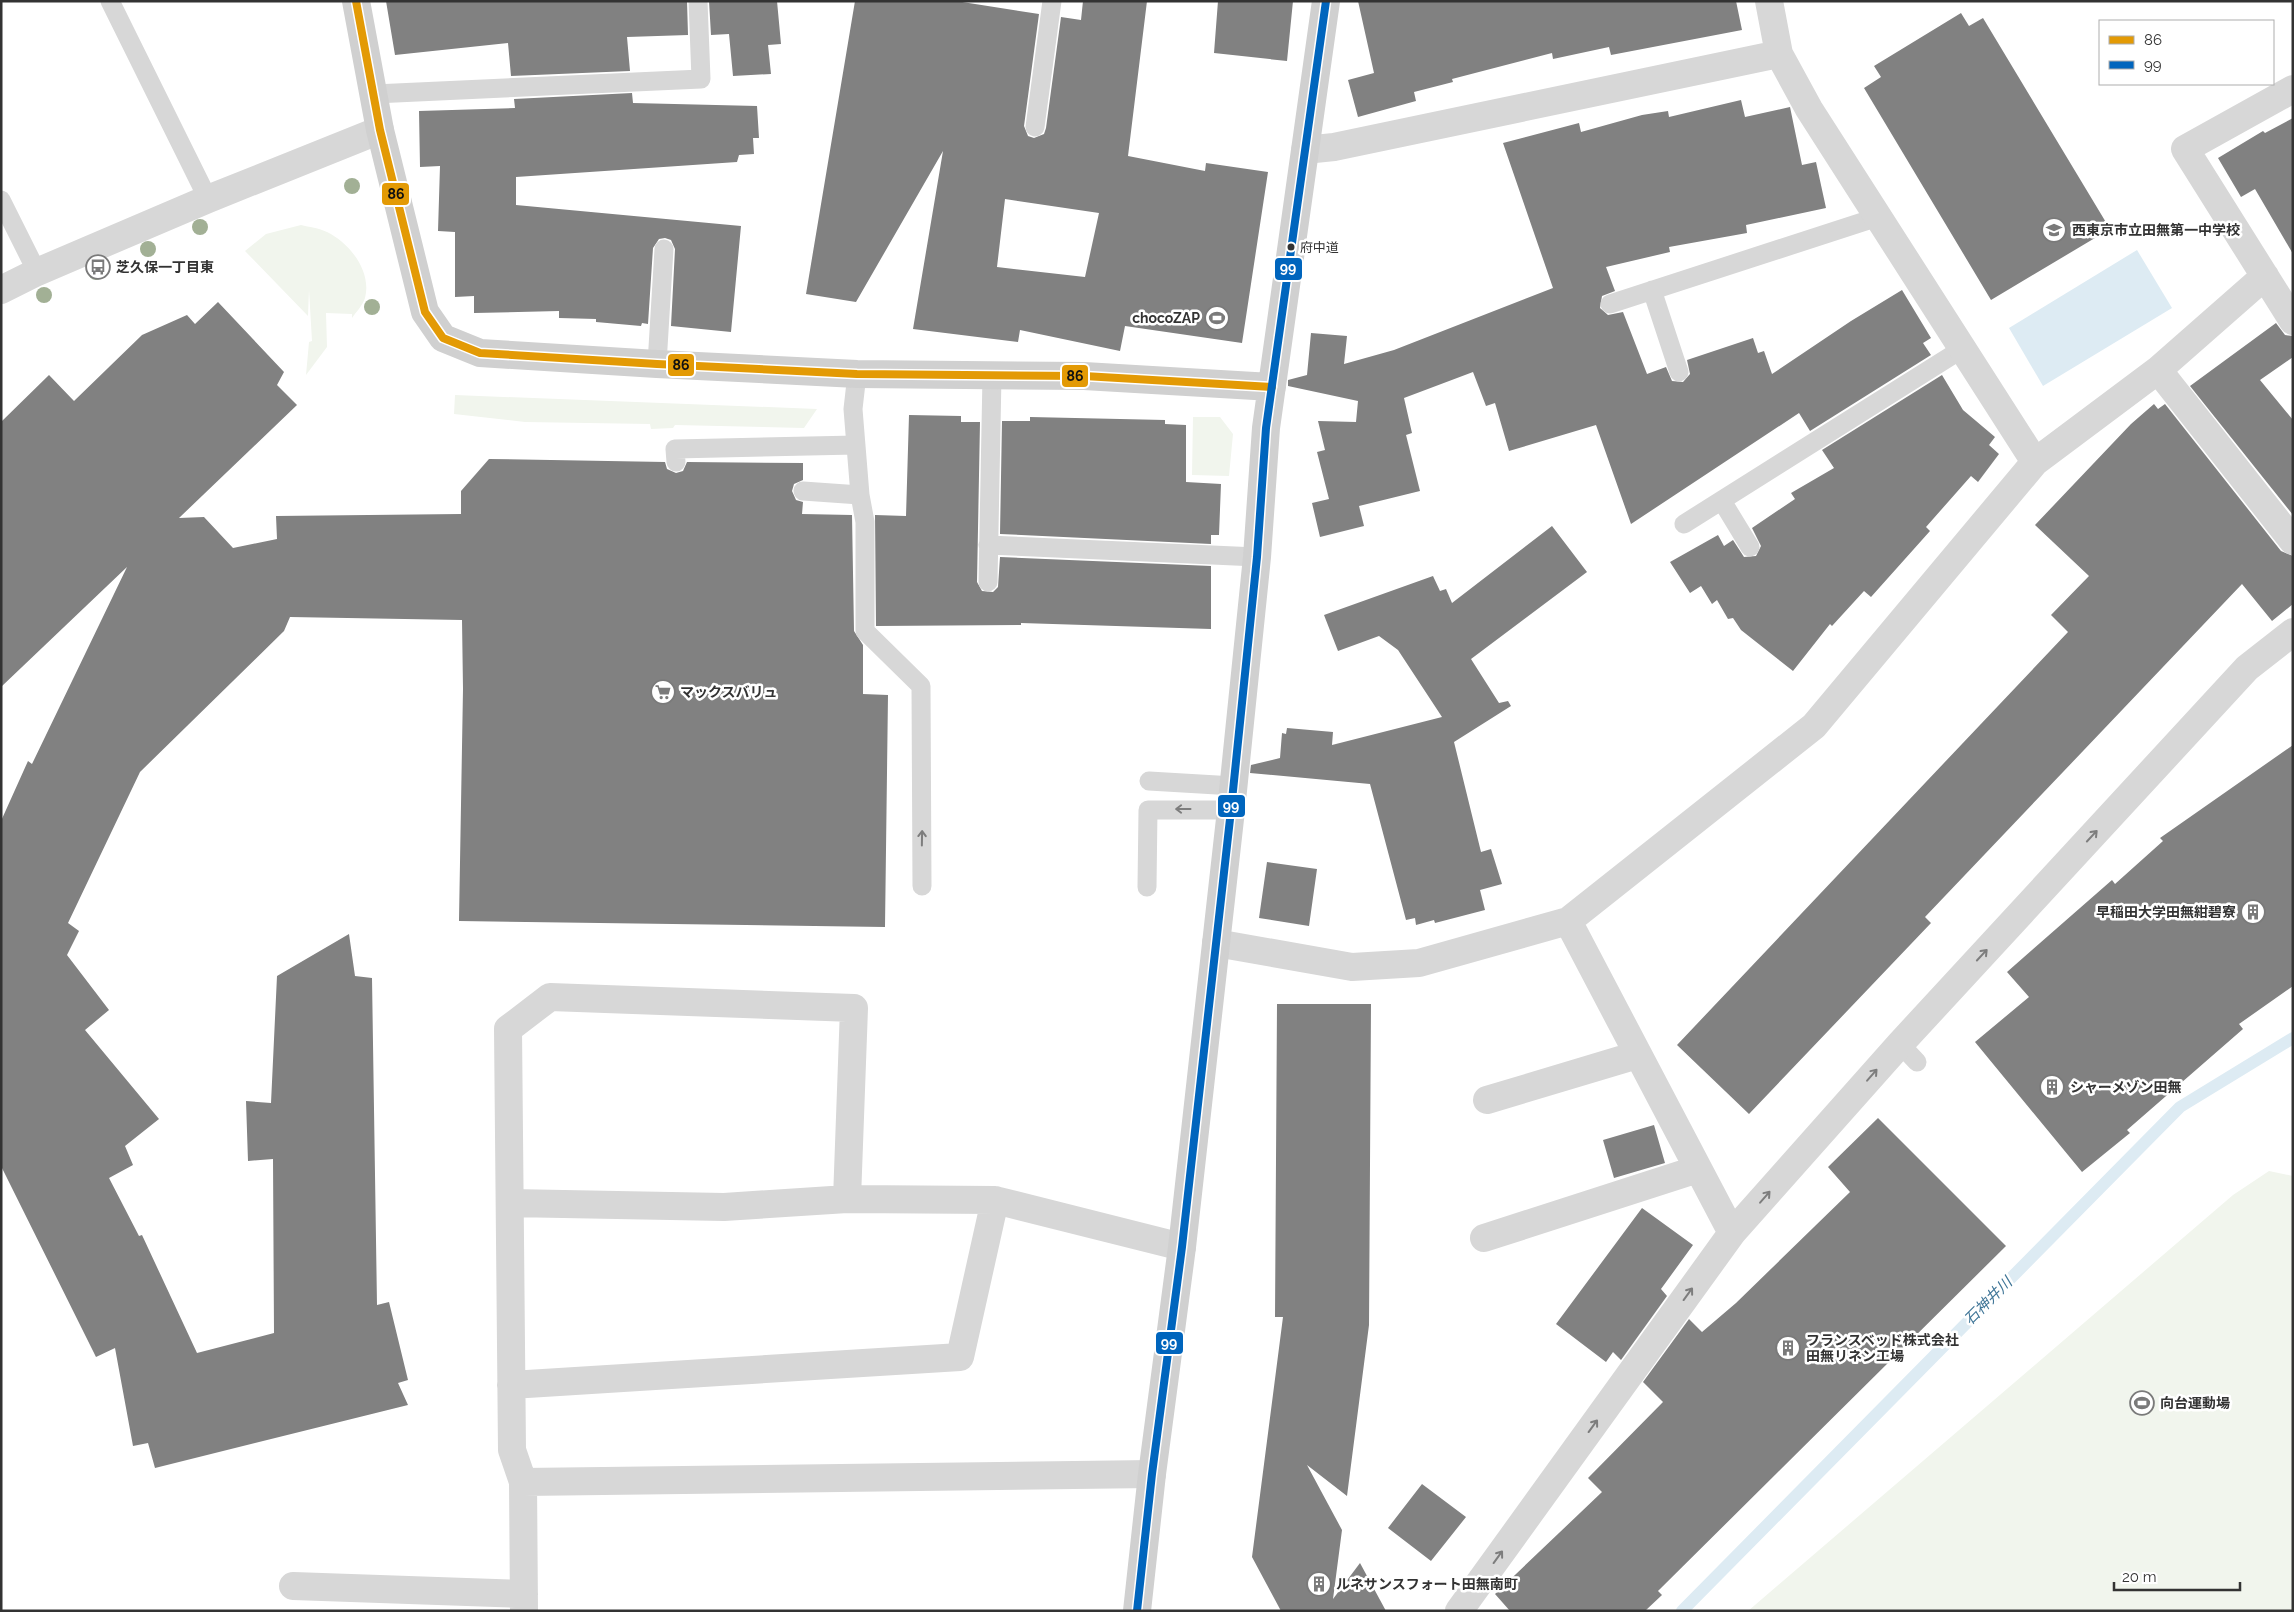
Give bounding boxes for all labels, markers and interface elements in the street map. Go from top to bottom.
legend [2099,20,2274,85]
text: 86 [2144,31,2162,49]
text: 99 [2144,56,2162,74]
line badge: 86 [381,182,410,206]
text: 86 [388,186,404,202]
school or university icon: 西東京市立田無第一中学校 [2041,217,2067,243]
place label: 西東京市立田無第一中学校 [2072,222,2240,238]
place label: 府中道 [1300,240,1339,255]
marker: 府中道 [1286,242,1296,252]
bus stop icon: 芝久保一丁目東 [85,254,111,280]
line badge: 99 [1274,257,1303,281]
place label: 芝久保一丁目東 [116,259,214,275]
text: 99 [1280,260,1296,276]
sports icon: chocoZAP [1204,305,1230,331]
place label: chocoZAP [1132,310,1200,326]
line badge: 86 [667,353,695,377]
text: 86 [673,357,689,373]
line badge: 86 [1061,364,1089,388]
text: 86 [1067,368,1083,384]
supermarket icon: マックスバリュ [650,679,676,705]
place label: マックスバリュ [680,684,778,700]
line badge: 99 [1217,794,1246,818]
text: 99 [1223,798,1239,814]
one-way arrow [1175,804,1191,814]
one-way arrow [2086,829,2098,842]
one-way arrow [917,830,927,846]
building icon: 早稲田大学田無紺碧寮 [2240,899,2266,925]
place label: 早稲田大学田無紺碧寮 [2096,904,2236,920]
one-way arrow [1976,949,1988,962]
one-way arrow [1866,1069,1877,1082]
building icon: シャーメゾン田無 [2039,1074,2065,1100]
place label: シャーメゾン田無 [2070,1079,2181,1095]
one-way arrow [1759,1190,1770,1203]
water label: 石神井川 [1960,1272,2017,1329]
one-way arrow [1683,1288,1694,1301]
line badge: 99 [1155,1331,1184,1355]
place label: フランスベッド株式会社 田無リネン工場 [1806,1332,1959,1364]
text: 99 [1161,1335,1177,1351]
building icon: フランスベッド株式会社 田無リネン工場 [1775,1335,1801,1361]
sports icon: 向台運動場 [2129,1390,2155,1416]
place label: 向台運動場 [2160,1395,2230,1411]
one-way arrow [1588,1419,1598,1433]
one-way arrow [1492,1551,1503,1564]
scale bar [2114,1560,2240,1592]
text: 20 m [2122,1568,2157,1586]
building icon: ルネサンスフォート田無南町 [1306,1571,1332,1597]
place label: ルネサンスフォート田無南町 [1336,1576,1518,1592]

